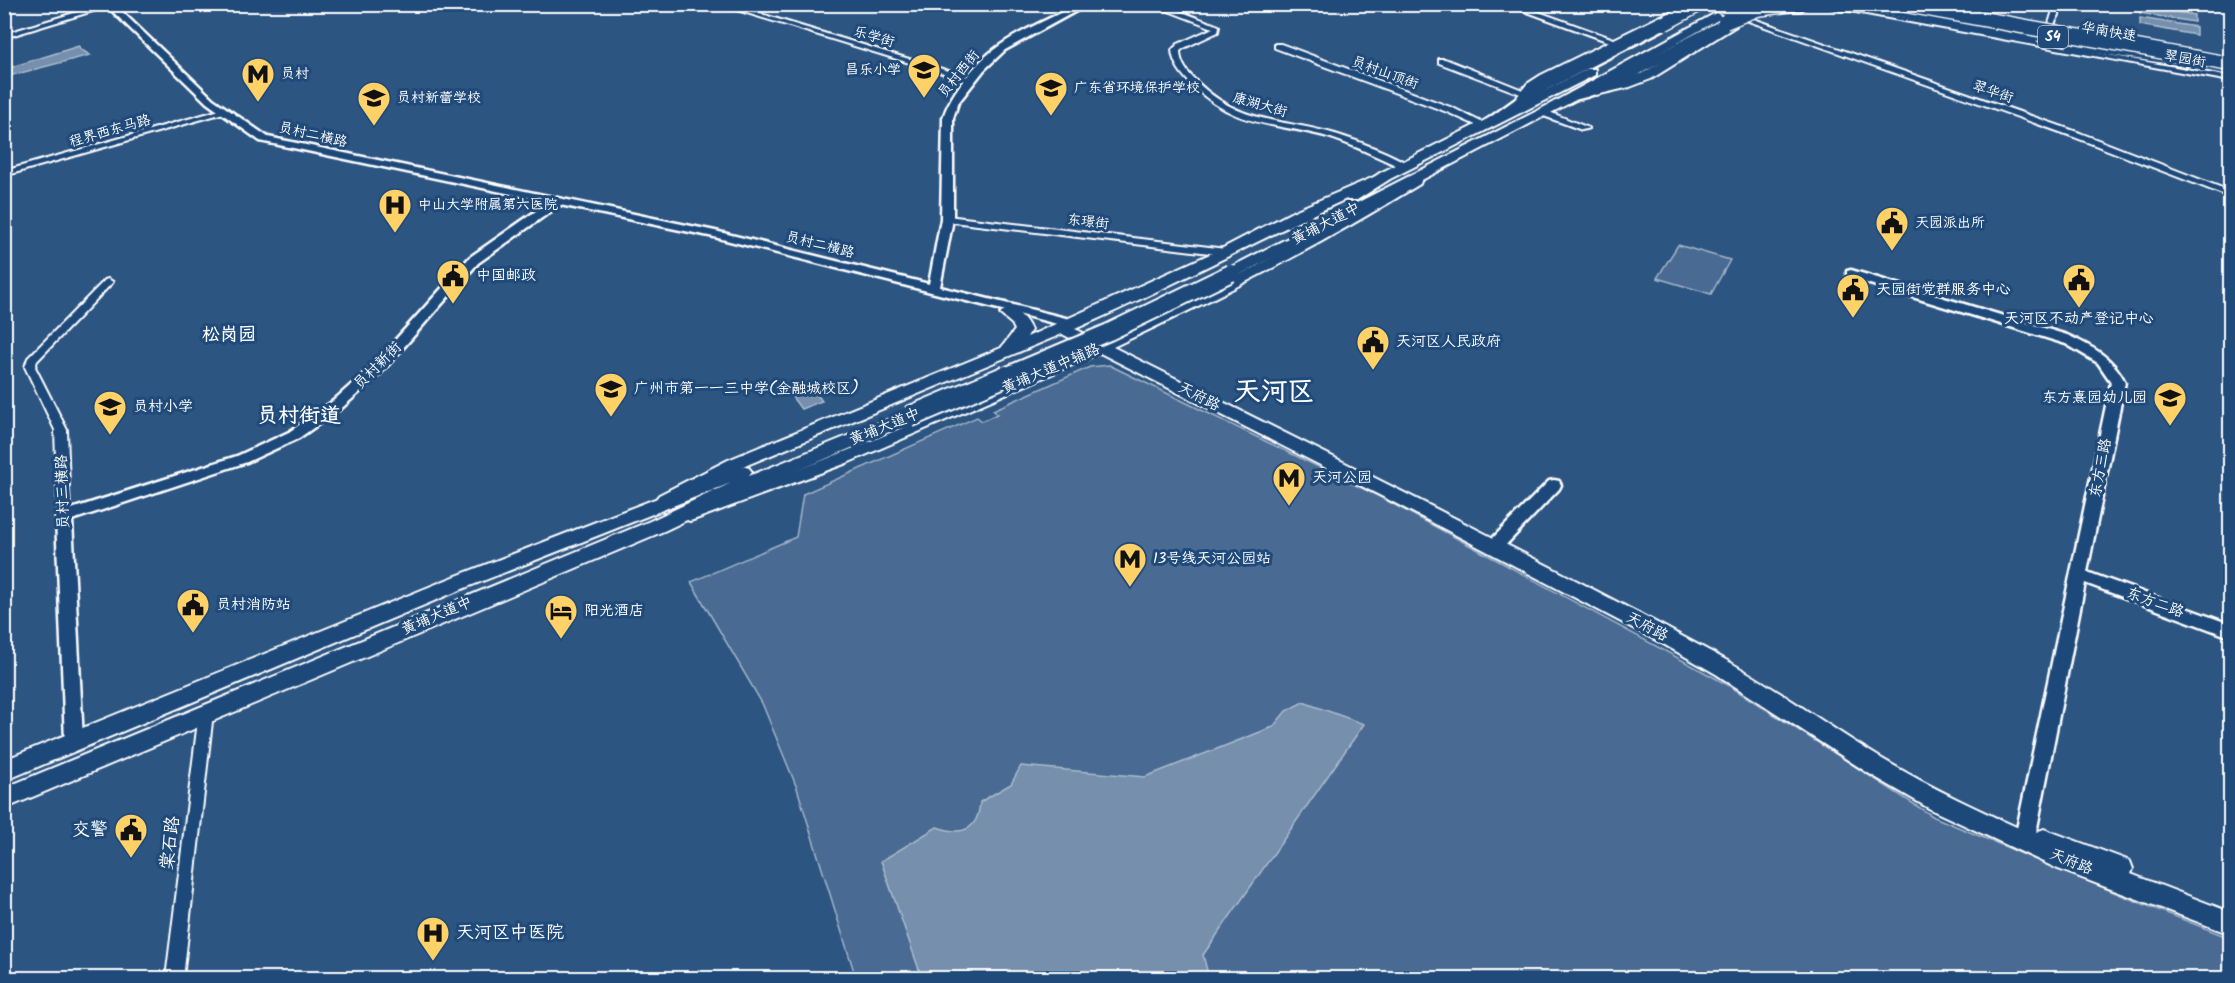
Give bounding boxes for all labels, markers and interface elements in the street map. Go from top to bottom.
street label: 华南快速 [2080,16,2138,48]
street label: 乐学街 [851,20,897,54]
road number: S4 [2038,26,2068,48]
street label: 员村西街 [933,45,985,103]
street label: 翠园街 [2162,45,2208,73]
street label: 员村山顶街 [1348,51,1422,95]
school or university icon: 昌乐小学 [906,52,942,99]
metro station icon: 员村 [240,56,276,103]
place label: 昌乐小学 [845,59,901,81]
place label: 员村 [281,63,309,85]
school or university icon: 广东省环境保护学校 [1033,70,1069,117]
street label: 翠华街 [1970,75,2016,109]
place label: 广东省环境保护学校 [1074,77,1200,99]
school or university icon: 员村新蕾学校 [356,80,392,127]
place label: 员村新蕾学校 [397,87,481,109]
street label: 康湖大街 [1230,87,1290,123]
street label: 程界西东马路 [67,109,153,153]
street label: 员村二横路 [276,116,350,154]
hospital icon: 中山大学附属第六医院 [377,187,413,234]
place label: 中山大学附属第六医院 [418,194,558,216]
street label: 黄埔大道中 [1287,196,1365,252]
public building icon: 天园派出所 [1874,205,1910,252]
street label: 东璟街 [1066,209,1110,235]
place label: 天园派出所 [1915,212,1985,234]
street label: 员村二横路 [783,226,857,264]
public building icon: 中国邮政 [435,258,471,305]
public building icon: 天河区不动产登记中心 [2061,262,2097,309]
place label: 中国邮政 [476,264,536,288]
public building icon: 天园街党群服务中心 [1835,272,1871,319]
place label: 天园街党群服务中心 [1876,278,2011,302]
place label: 天河区不动产登记中心 [2004,307,2154,331]
district label: 松岗园 [202,321,256,350]
public building icon: 天河区人民政府 [1355,324,1391,371]
place label: 天河区人民政府 [1396,330,1501,354]
street label: 员村新街 [348,336,408,396]
street label: 黄埔大道中辅路 [998,337,1104,401]
school or university icon: 广州市第一一三中学(金融城校区) [593,371,629,418]
district label: 天河区 [1234,371,1315,414]
street label: 天府路 [1173,376,1225,418]
place label: 广州市第一一三中学(金融城校区) [634,377,859,401]
school or university icon: 东方熹园幼儿园 [2152,380,2188,427]
place label: 东方熹园幼儿园 [2042,386,2147,410]
school or university icon: 员村小学 [92,389,128,436]
place label: 员村小学 [133,395,193,419]
district label: 员村街道 [257,400,341,433]
street label: 黄埔大道中 [846,402,924,452]
street label: 东方三路 [2083,436,2119,500]
street label: 员村三横路 [50,454,76,530]
metro station icon: 天河公园 [1271,460,1307,507]
place label: 天河公园 [1312,466,1372,490]
metro station icon: 13号线天河公园站 [1112,541,1148,588]
place label: 13号线天河公园站 [1153,547,1271,571]
street label: 东方二路 [2123,581,2187,625]
public building icon: 员村消防站 [175,587,211,634]
street label: 黄埔大道中 [398,590,476,642]
place label: 员村消防站 [216,593,291,617]
hotel icon: 阳光酒店 [543,593,579,640]
place label: 阳光酒店 [584,599,644,623]
street label: 天府路 [1621,606,1673,648]
public building icon: 交警 [113,812,149,859]
street label: 棠石路 [153,814,189,872]
place label: 交警 [72,816,108,845]
street label: 天府路 [2046,842,2096,882]
hospital icon: 天河区中医院 [415,915,451,962]
place label: 天河区中医院 [456,919,564,948]

